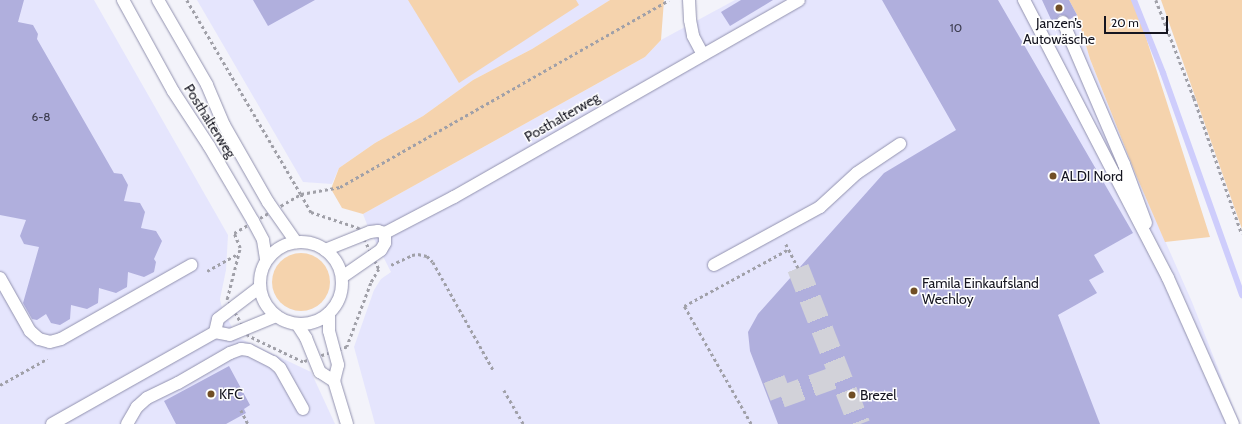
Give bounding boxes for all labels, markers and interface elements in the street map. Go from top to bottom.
marker: Janzen’s Autowäsche [1054,3,1064,13]
scale bar [1106,8,1170,34]
place label: Janzen’s Autowäsche [1023,15,1095,48]
text: 20 m [1111,15,1139,30]
house number: 10 [950,21,962,35]
street label: Posthalterweg [181,81,239,161]
street label: Posthalterweg [521,89,603,145]
house number: 6-8 [31,110,51,124]
place label: ALDI Nord [1061,168,1123,184]
marker: ALDI Nord [1048,171,1058,181]
place label: Famila Einkaufsland Wechloy [922,275,1039,308]
marker: Famila Einkaufsland Wechloy [909,286,919,296]
place label: KFC [219,386,243,402]
place label: Brezel [860,387,897,403]
marker: KFC [206,389,216,399]
marker: Brezel [847,390,857,400]

